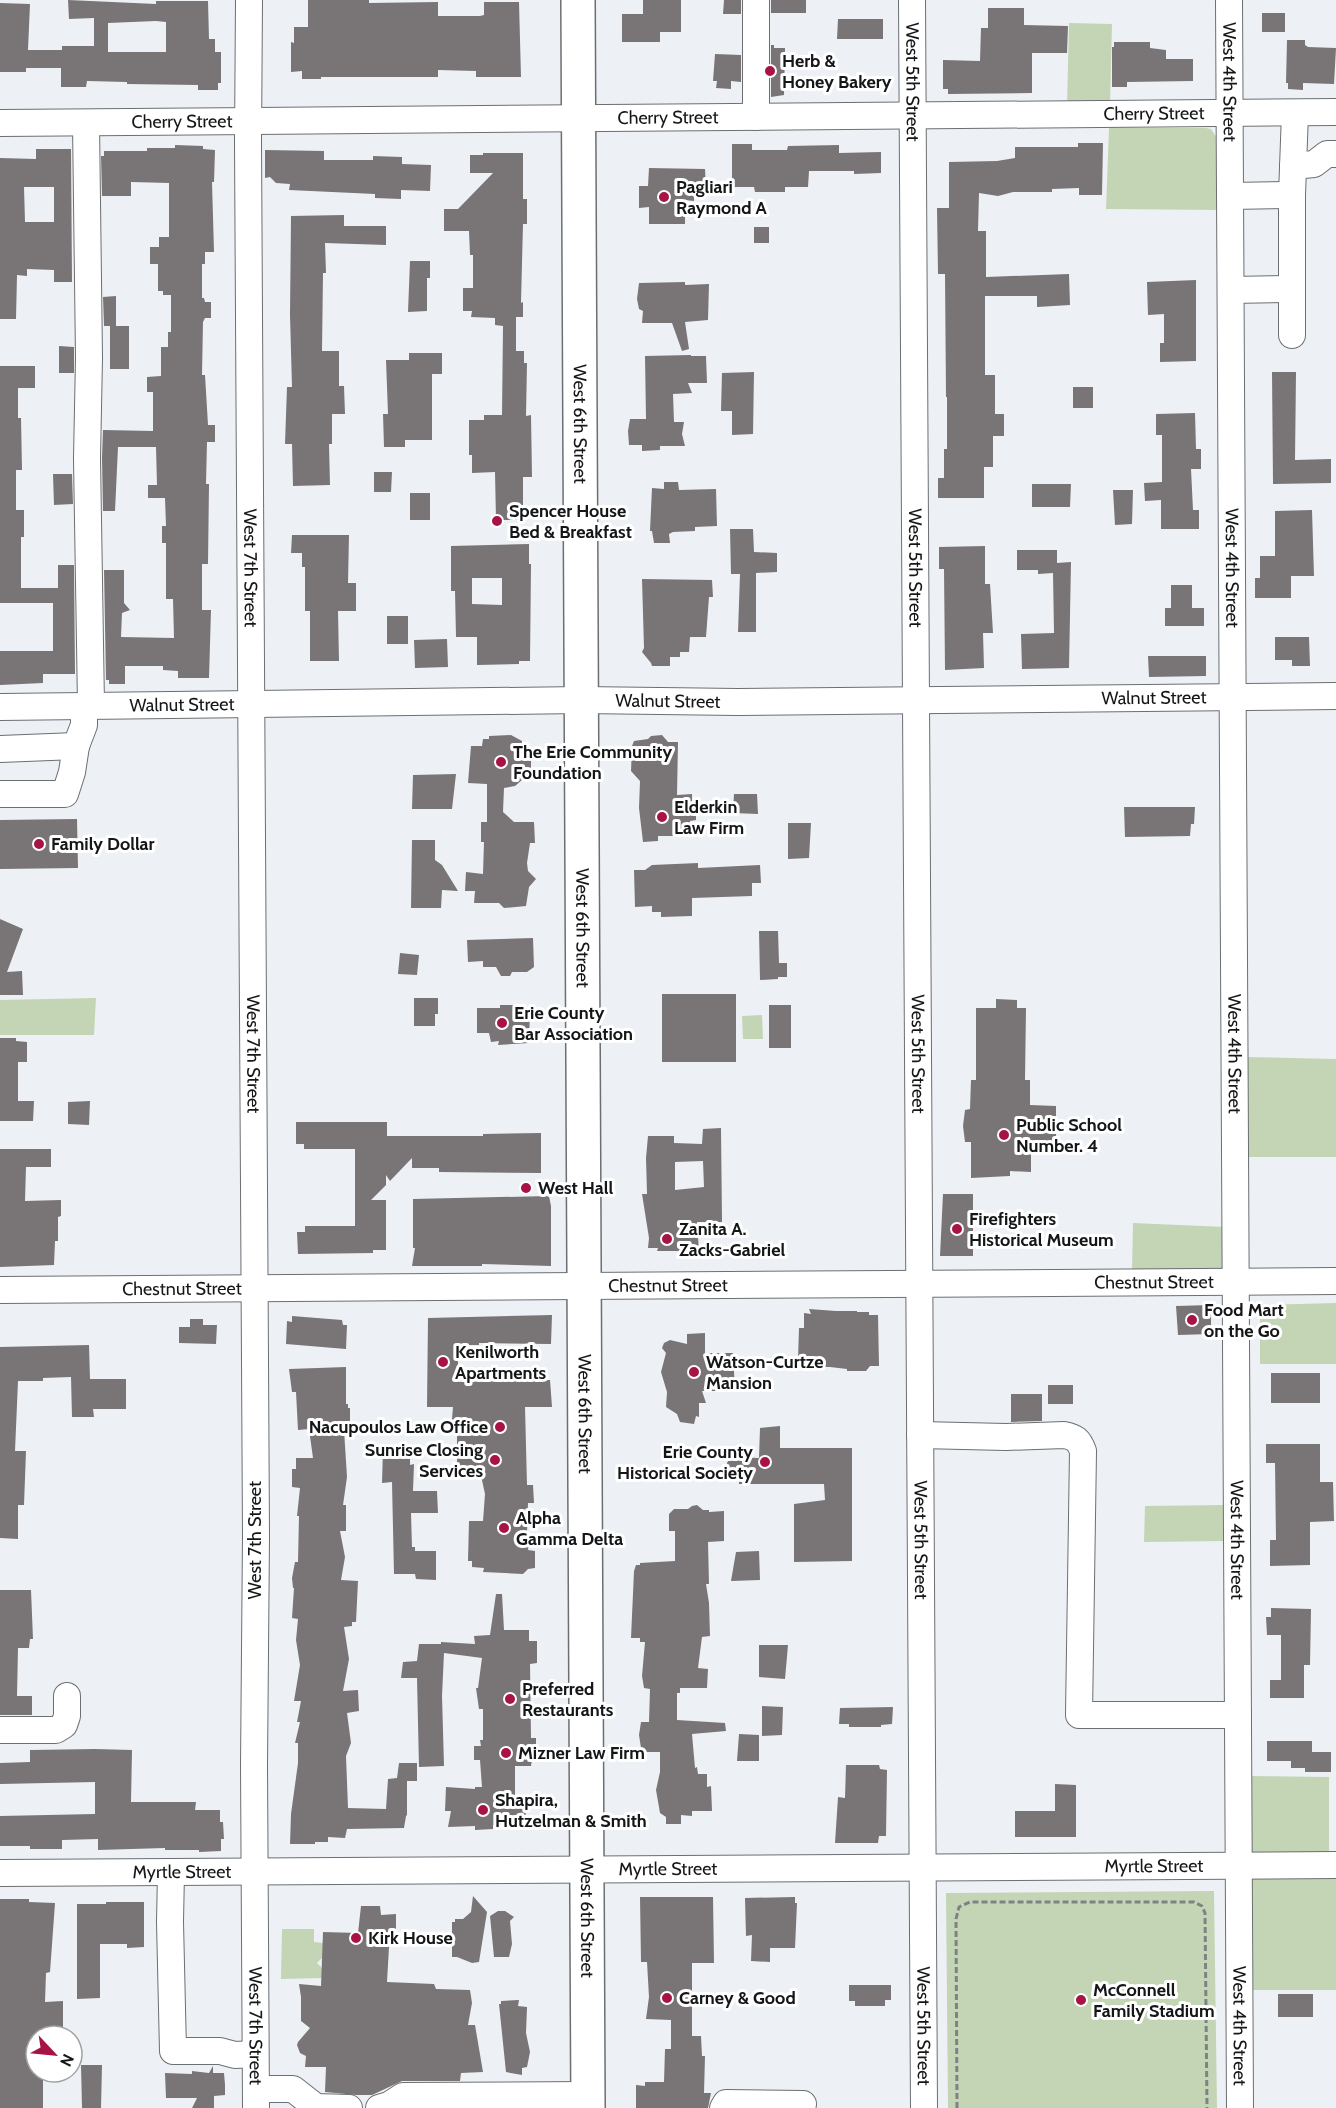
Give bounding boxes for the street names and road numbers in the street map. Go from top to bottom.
street label: West 5th Street [901,22,924,142]
street label: West 4th Street [1218,22,1241,142]
street label: Cherry Street [1103,102,1205,125]
street label: Cherry Street [617,106,719,129]
street label: Cherry Street [131,110,233,133]
street label: West 6th Street [569,364,591,484]
street label: West 5th Street [904,508,927,628]
street label: West 4th Street [1221,508,1243,628]
street label: West 7th Street [239,509,262,627]
street label: Walnut Street [1101,686,1207,709]
street label: Walnut Street [615,689,721,713]
street label: Walnut Street [129,693,235,716]
street label: West 6th Street [571,868,594,988]
street label: West 5th Street [907,994,929,1114]
street label: West 4th Street [1223,994,1246,1114]
street label: West 7th Street [242,995,265,1113]
street label: Chestnut Street [1094,1271,1214,1294]
street label: Chestnut Street [608,1274,728,1297]
street label: Chestnut Street [122,1277,242,1300]
street label: West 6th Street [573,1354,596,1474]
street label: West 5th Street [909,1480,932,1600]
street label: West 4th Street [1226,1480,1248,1600]
street label: West 7th Street [244,1481,266,1599]
street label: Myrtle Street [1104,1855,1203,1877]
street label: West 6th Street [576,1858,598,1978]
street label: Myrtle Street [619,1858,717,1880]
street label: Myrtle Street [133,1861,231,1883]
street label: West 5th Street [912,1966,935,2086]
street label: West 4th Street [1228,1966,1251,2086]
street label: West 7th Street [244,1967,267,2085]

